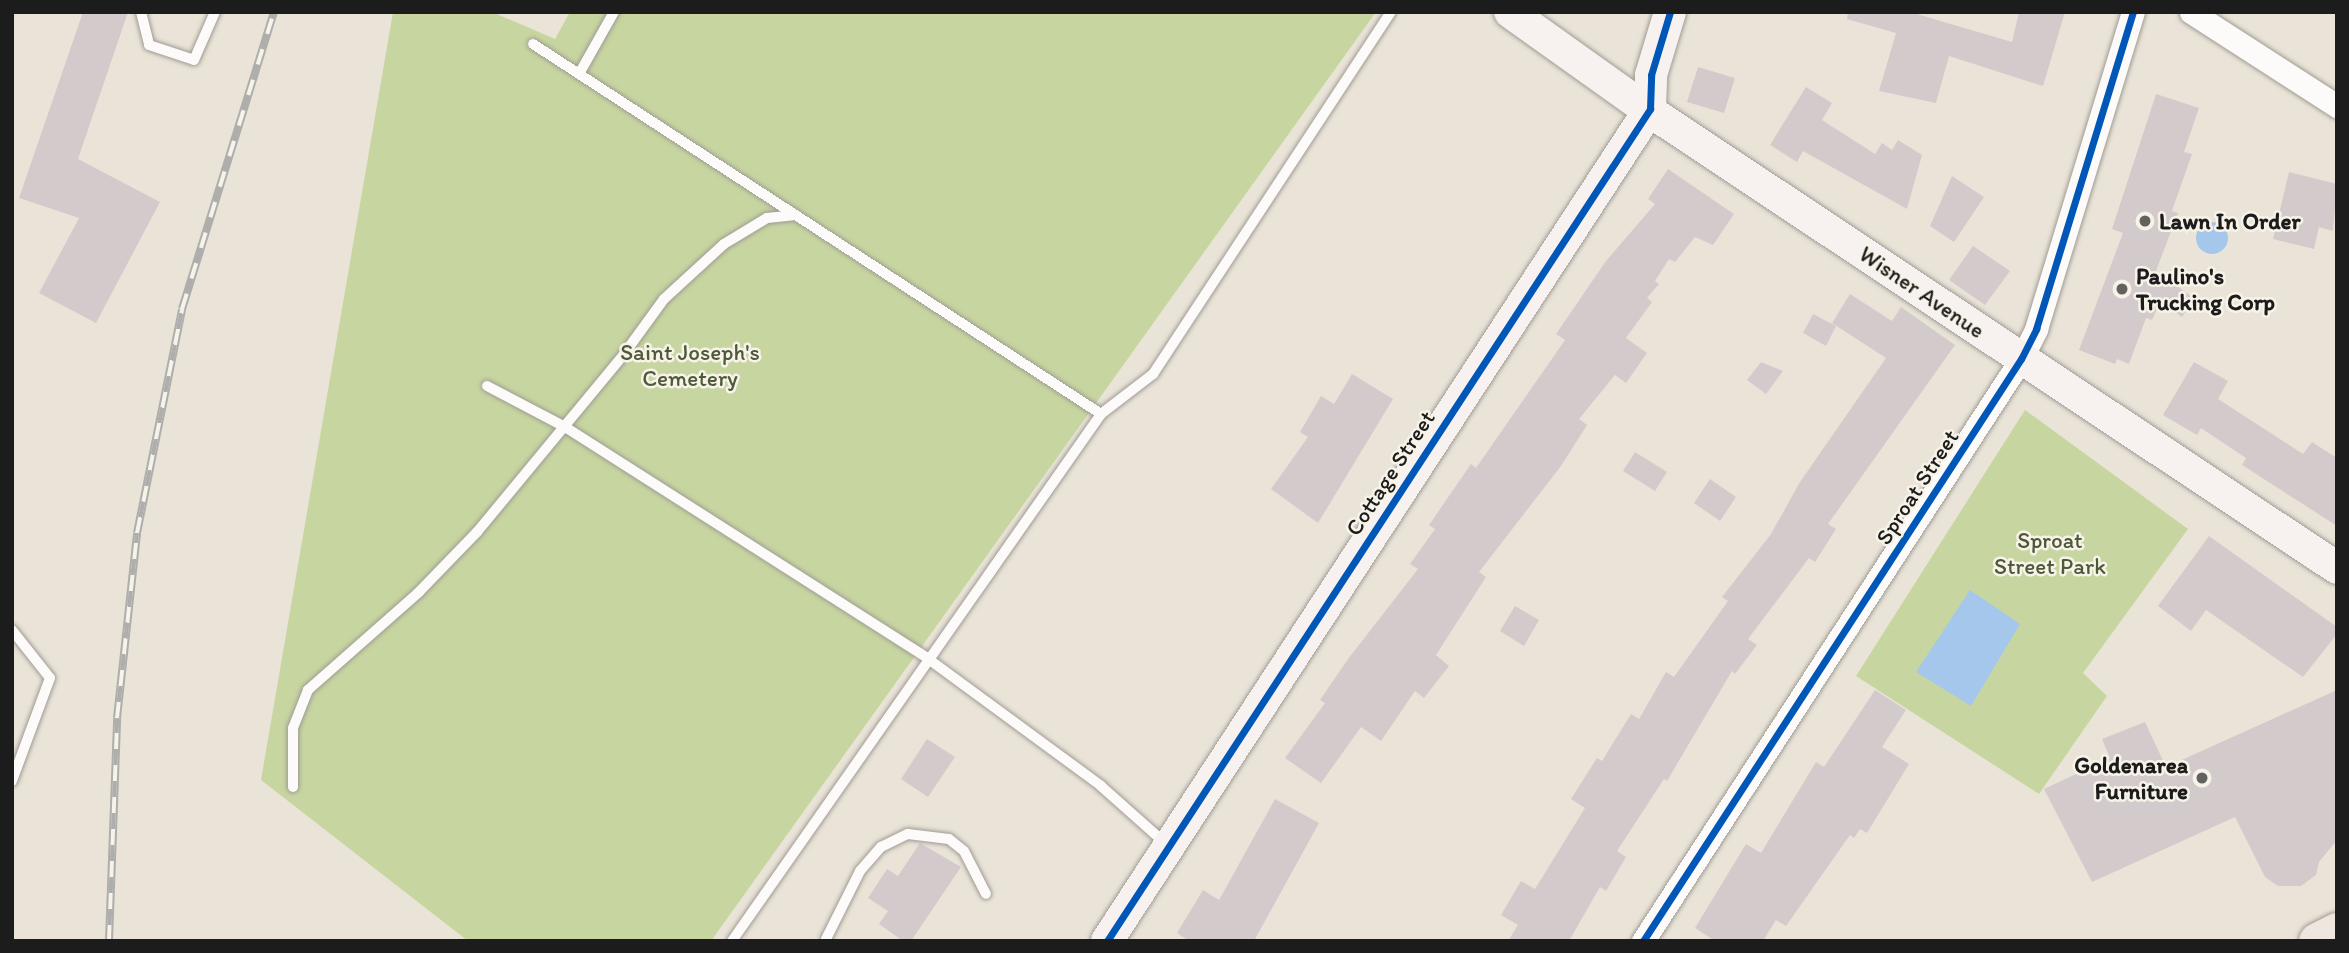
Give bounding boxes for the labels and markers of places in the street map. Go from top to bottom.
place label: Lawn In Order [2159,207,2301,235]
marker: Lawn In Order [2137,213,2153,229]
place label: Paulino's Trucking Corp [2136,262,2274,316]
marker: Paulino's Trucking Corp [2114,281,2130,297]
place label: Goldenarea Furniture [2074,751,2188,805]
marker: Goldenarea Furniture [2194,770,2210,786]

